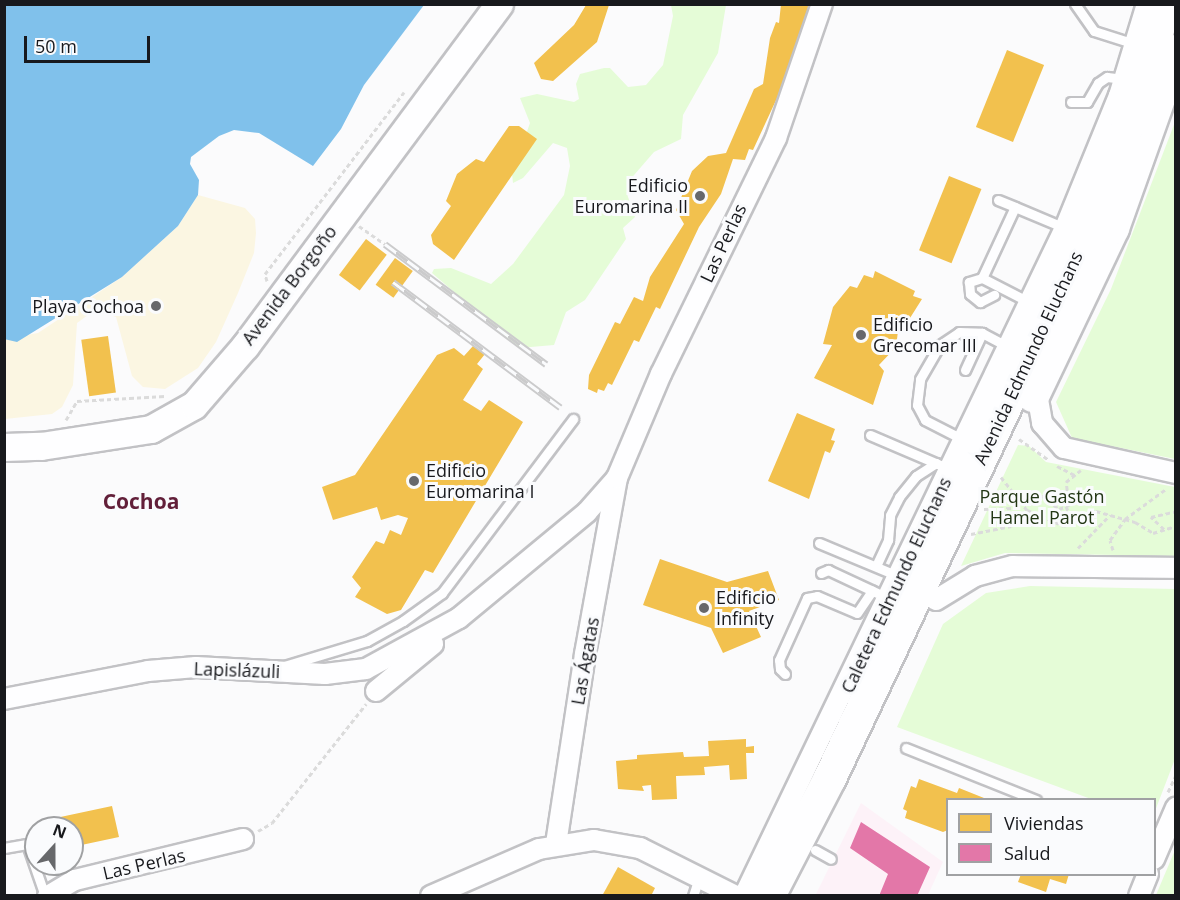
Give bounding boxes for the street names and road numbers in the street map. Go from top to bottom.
street label: Las Perlas [695,200,751,286]
street label: Avenida Borgoño [237,221,341,349]
street label: Avenida Edmundo Eluchans [969,248,1087,468]
street label: Caletera Edmundo Eluchans [836,474,956,696]
street label: Las Ágatas [567,615,603,707]
street label: Lapislázuli [193,658,281,682]
street label: Las Perlas [101,844,187,884]

